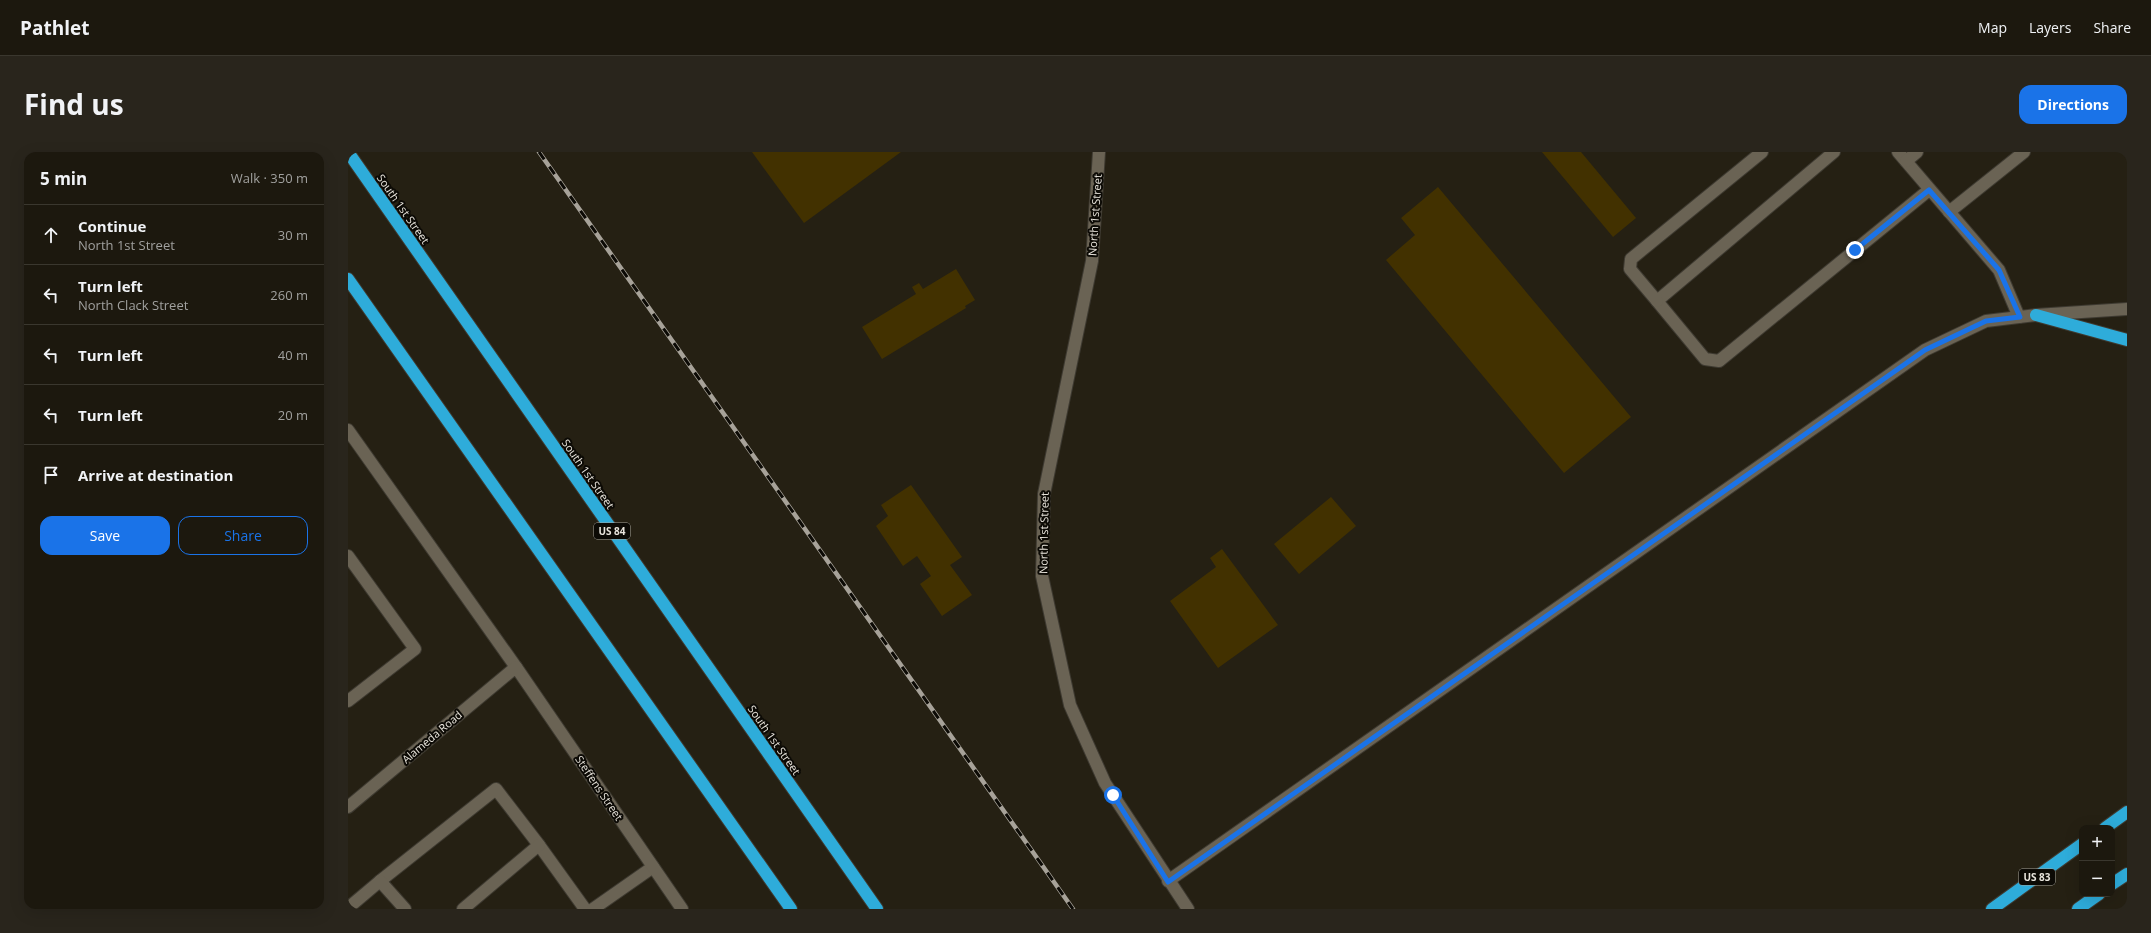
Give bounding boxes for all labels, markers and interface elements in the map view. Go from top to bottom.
text: Pathlet [20,15,89,41]
text: Map [1978,18,2007,37]
text: Layers [2029,18,2071,37]
text: Share [2093,18,2131,37]
text: Find us [24,85,124,123]
button: Directions [2019,85,2127,124]
text: 5 min [40,167,87,190]
text: Walk · 350 m [231,169,308,187]
street label: South 1st Street [374,171,433,247]
street label: North 1st Street [1084,173,1105,256]
text: Continue [78,216,146,236]
icon: ahead [40,224,62,246]
text: 30 m [278,226,308,244]
text: North 1st Street [78,236,175,254]
route end [1846,241,1864,259]
text: Turn left [78,276,143,296]
icon: left [40,284,62,306]
text: 260 m [270,286,308,304]
text: North Clack Street [78,296,188,314]
icon: left [40,344,62,366]
text: Turn left [78,345,143,365]
text: 40 m [278,346,308,364]
icon: left [40,404,62,426]
text: Turn left [78,405,143,425]
text: 20 m [278,406,308,424]
street label: South 1st Street [559,436,618,512]
icon: arrive [40,464,62,486]
text: Arrive at destination [78,465,233,485]
street label: North 1st Street [1035,492,1052,574]
button: Save [40,516,170,555]
button: Share [178,516,308,555]
road number: US 84 [594,523,630,539]
street label: South 1st Street [745,702,804,778]
street label: Alameda Road [398,707,465,766]
street label: Steffens Street [572,752,627,823]
route start [1104,786,1122,804]
map controls [2079,825,2115,897]
button: + [2079,825,2115,861]
button: − [2079,861,2115,897]
road number: US 83 [2019,869,2055,885]

